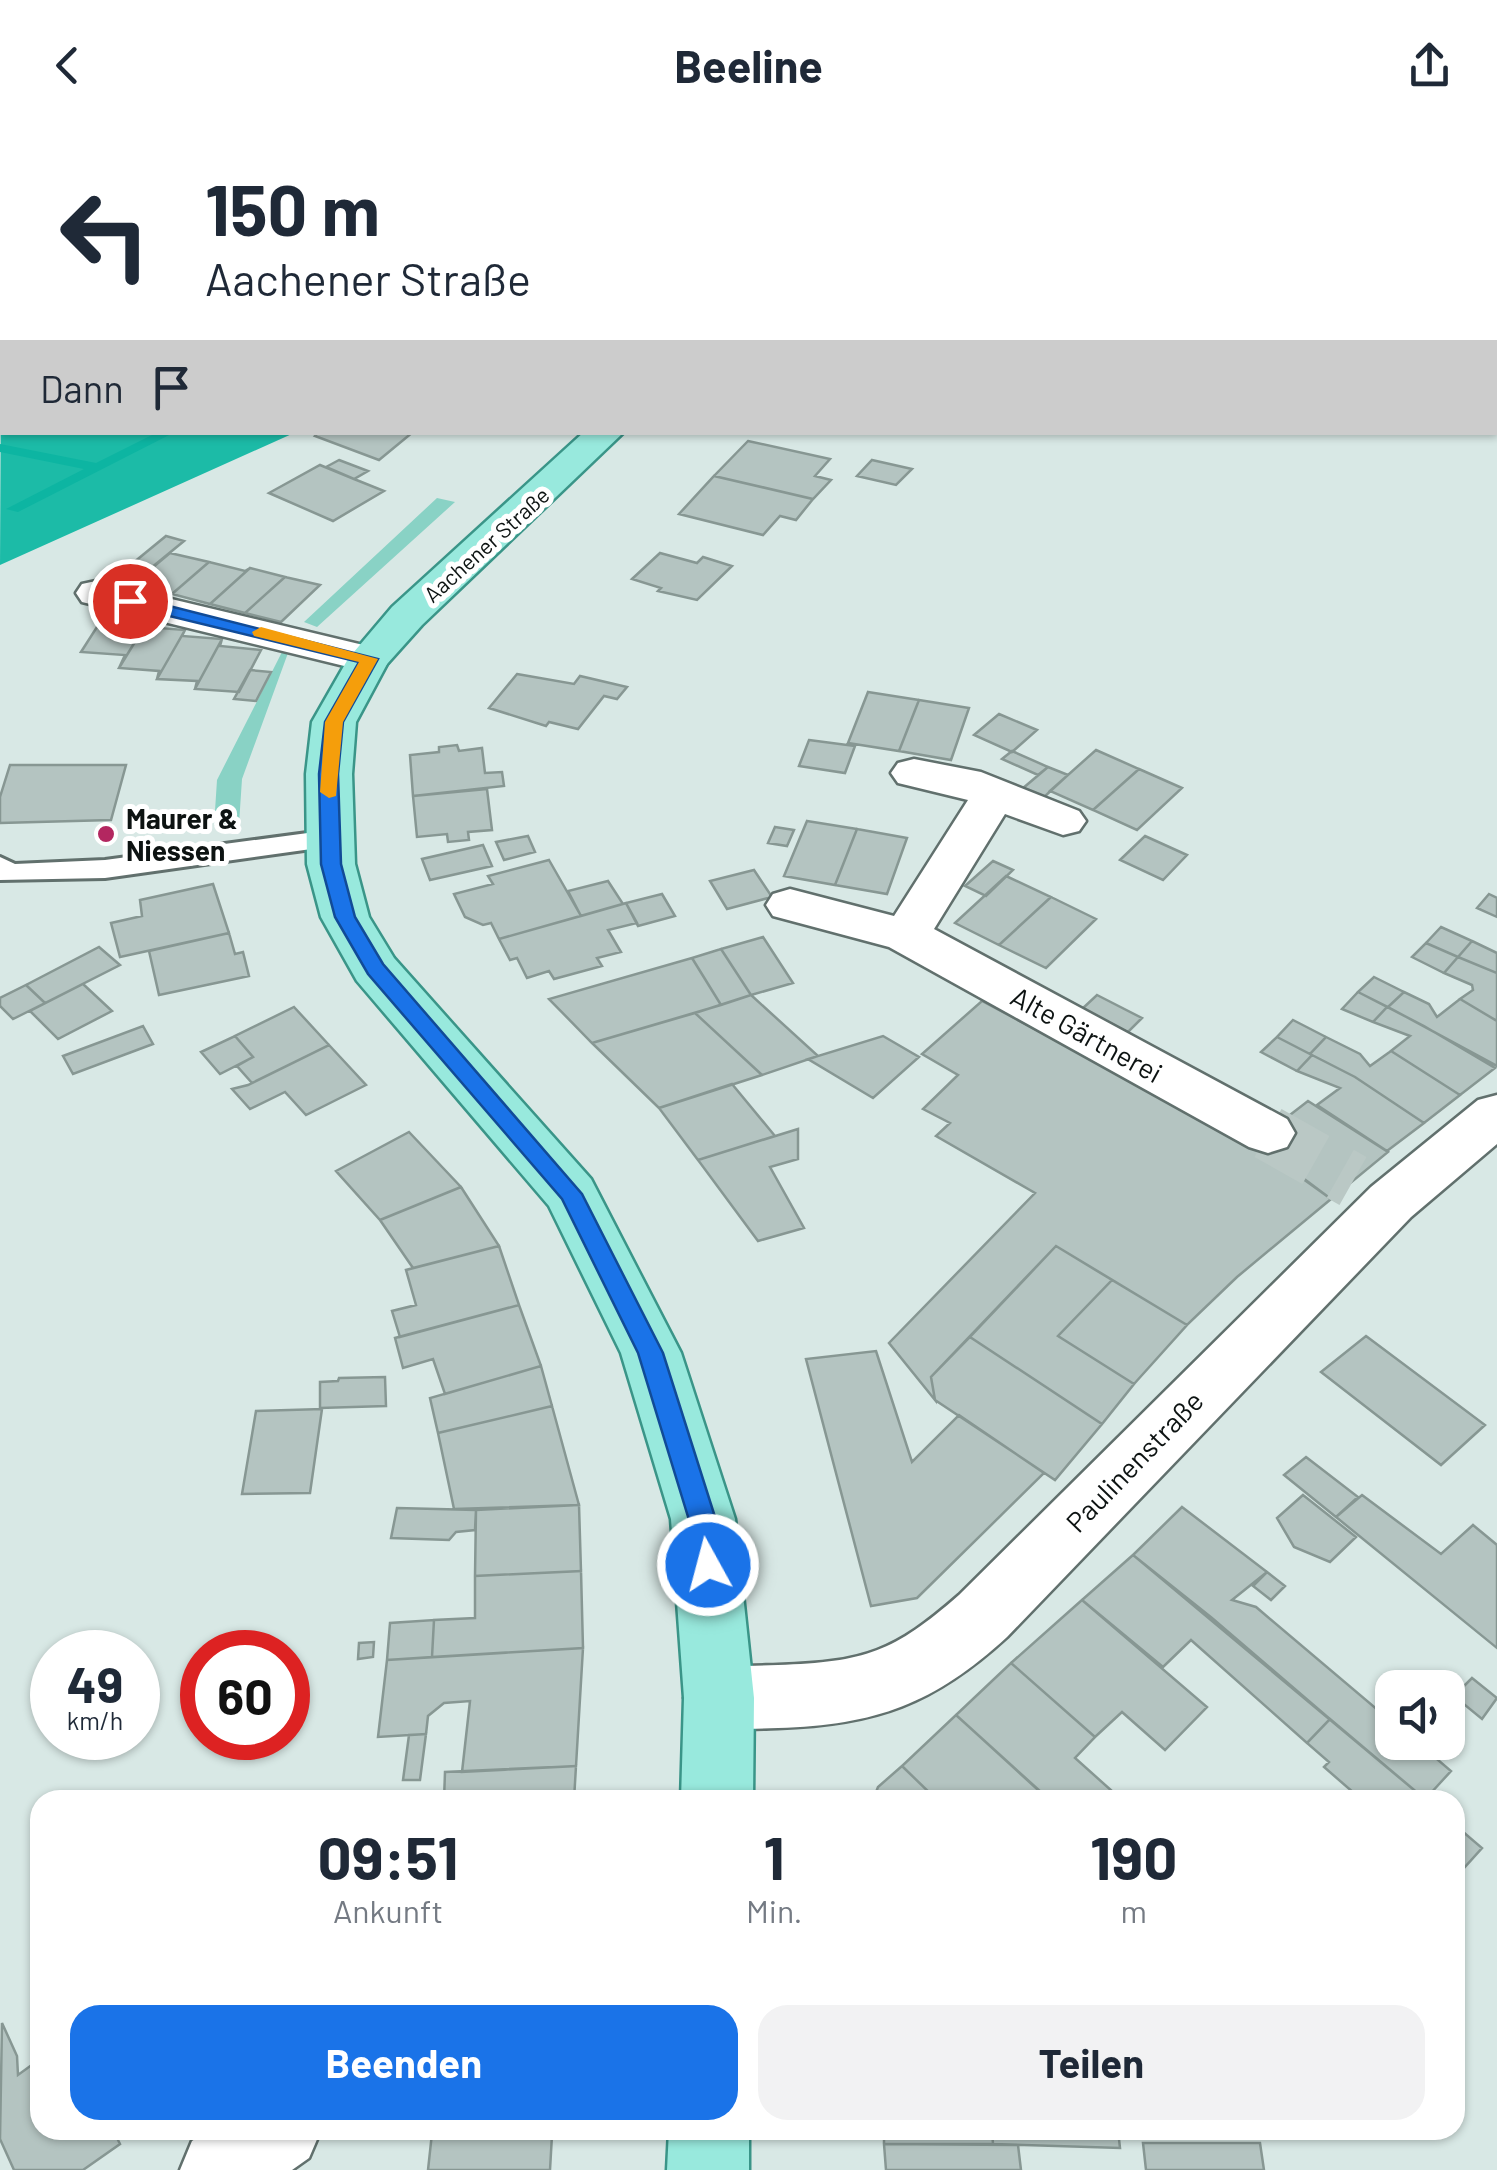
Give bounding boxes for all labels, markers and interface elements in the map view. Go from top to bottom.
icon: back [40,38,95,93]
text: Beeline [674,38,823,92]
icon: share [1402,38,1457,93]
text: 150 m [205,166,380,250]
icon: left [40,170,170,300]
text: Aachener Straße [205,251,531,305]
icon: arrive [144,360,199,415]
text: Dann [40,365,124,411]
street label: Aachener Straße [418,481,554,607]
pin [88,559,173,644]
icon: arrive [103,574,158,629]
place label: Maurer & Niessen [126,801,238,867]
marker: Maurer & Niessen [95,823,117,845]
street label: Alte Gärtnerei [1005,978,1169,1090]
street label: Paulinenstraße [1058,1383,1210,1539]
position arrow [656,1513,760,1617]
speed limit sign: 60 [180,1630,310,1760]
text: 49 [67,1653,123,1713]
map controls [1375,1670,1465,1760]
button: sound [1375,1670,1465,1760]
text: km/h [67,1705,123,1735]
text: 09:51 [318,1820,458,1892]
text: 1 [764,1820,785,1892]
text: 190 [1090,1820,1177,1892]
text: Ankunft [333,1891,443,1929]
text: Min. [746,1891,803,1929]
text: m [1121,1891,1147,1929]
button: Beenden [70,2005,738,2120]
button: Teilen [758,2005,1425,2120]

